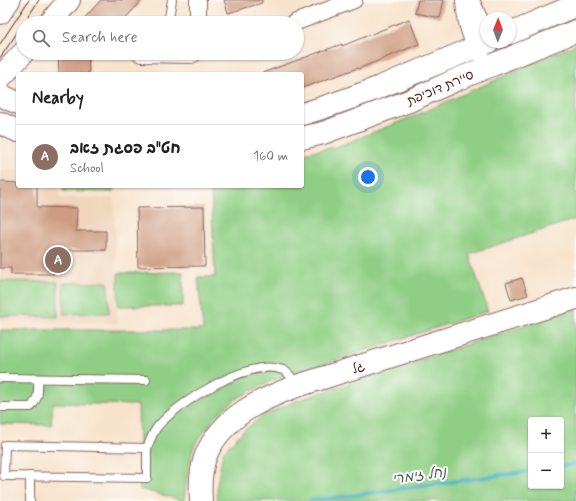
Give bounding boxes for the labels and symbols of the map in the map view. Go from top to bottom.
north arrow [480,12,516,48]
street label: סיירת דוכיפת [404,67,477,110]
your location [358,167,378,187]
pin: A [45,245,71,275]
street label: גל [350,358,367,378]
water label: נחל זימרי [391,463,448,489]

